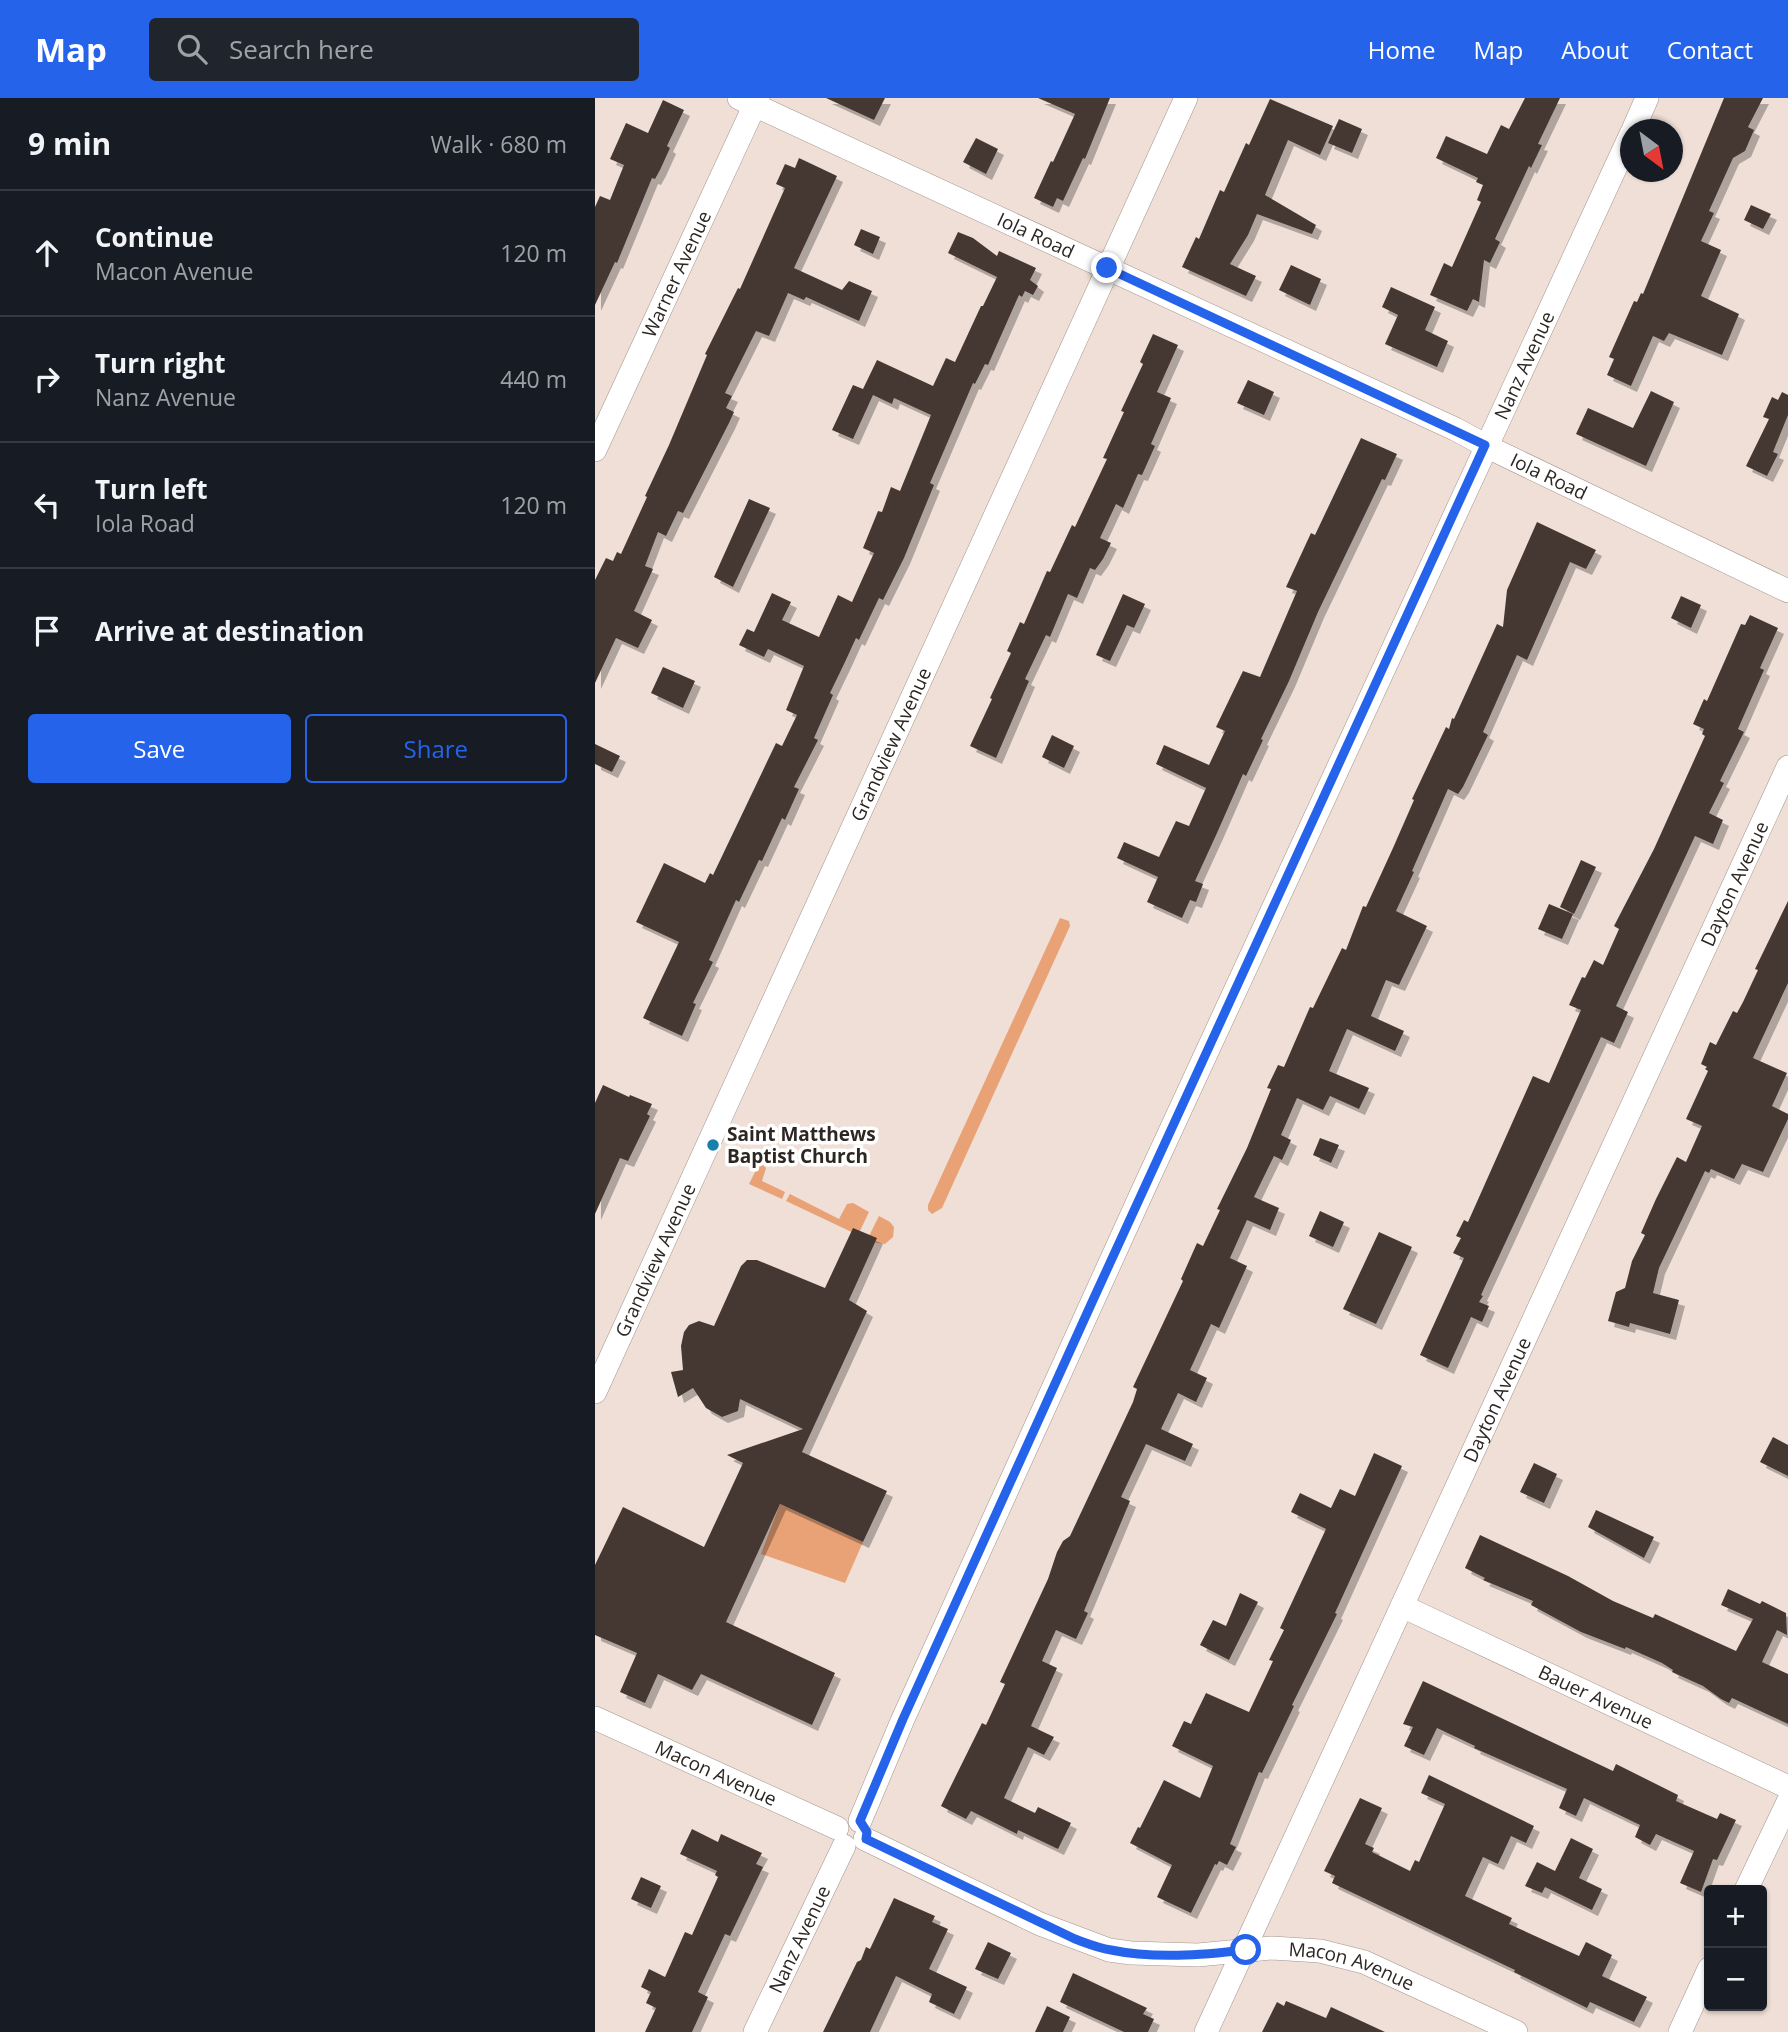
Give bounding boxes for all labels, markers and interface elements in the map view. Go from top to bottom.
search box [149,18,639,81]
text: Map [35,27,107,72]
icon: search [173,30,211,68]
text: Search here [229,31,374,67]
text: Home [1368,33,1436,66]
text: Map [1474,33,1523,66]
text: About [1561,33,1629,66]
text: Contact [1667,33,1753,66]
north arrow [1620,119,1683,182]
text: 9 min [28,123,111,164]
text: Walk · 680 m [430,128,567,160]
street label: Warner Avenue [636,206,717,342]
street label: Iola Road [993,206,1079,264]
text: Continue [95,219,214,255]
icon: ahead [28,234,66,272]
text: 120 m [500,237,567,269]
route end [1091,252,1122,283]
text: Macon Avenue [95,255,253,287]
street label: Nanz Avenue [1488,307,1560,424]
text: Turn right [95,345,226,381]
icon: right [28,360,66,398]
text: 440 m [500,363,567,395]
text: Nanz Avenue [95,381,236,413]
street label: Iola Road [1506,447,1592,506]
text: Turn left [95,471,207,507]
icon: left [28,486,66,524]
text: 120 m [500,489,567,521]
text: Iola Road [95,507,195,539]
icon: arrive [28,612,66,650]
text: Arrive at destination [95,613,364,649]
street label: Grandview Avenue [844,663,937,825]
button: Save [28,714,291,783]
button: Share [305,714,567,783]
street label: Dayton Avenue [1694,817,1774,950]
place label: Saint Matthews Baptist Church [727,1121,876,1169]
marker: Saint Matthews Baptist Church [705,1137,721,1153]
street label: Grandview Avenue [609,1179,702,1341]
street label: Dayton Avenue [1457,1333,1537,1466]
street label: Bauer Avenue [1534,1659,1657,1735]
street label: Macon Avenue [651,1734,781,1812]
street label: Nanz Avenue [763,1881,836,1997]
map controls [1704,1885,1767,2011]
button: + [1704,1885,1767,1948]
route start [1230,1934,1261,1965]
street label: Macon Avenue [1288,1936,1419,1996]
button: − [1704,1948,1767,2011]

